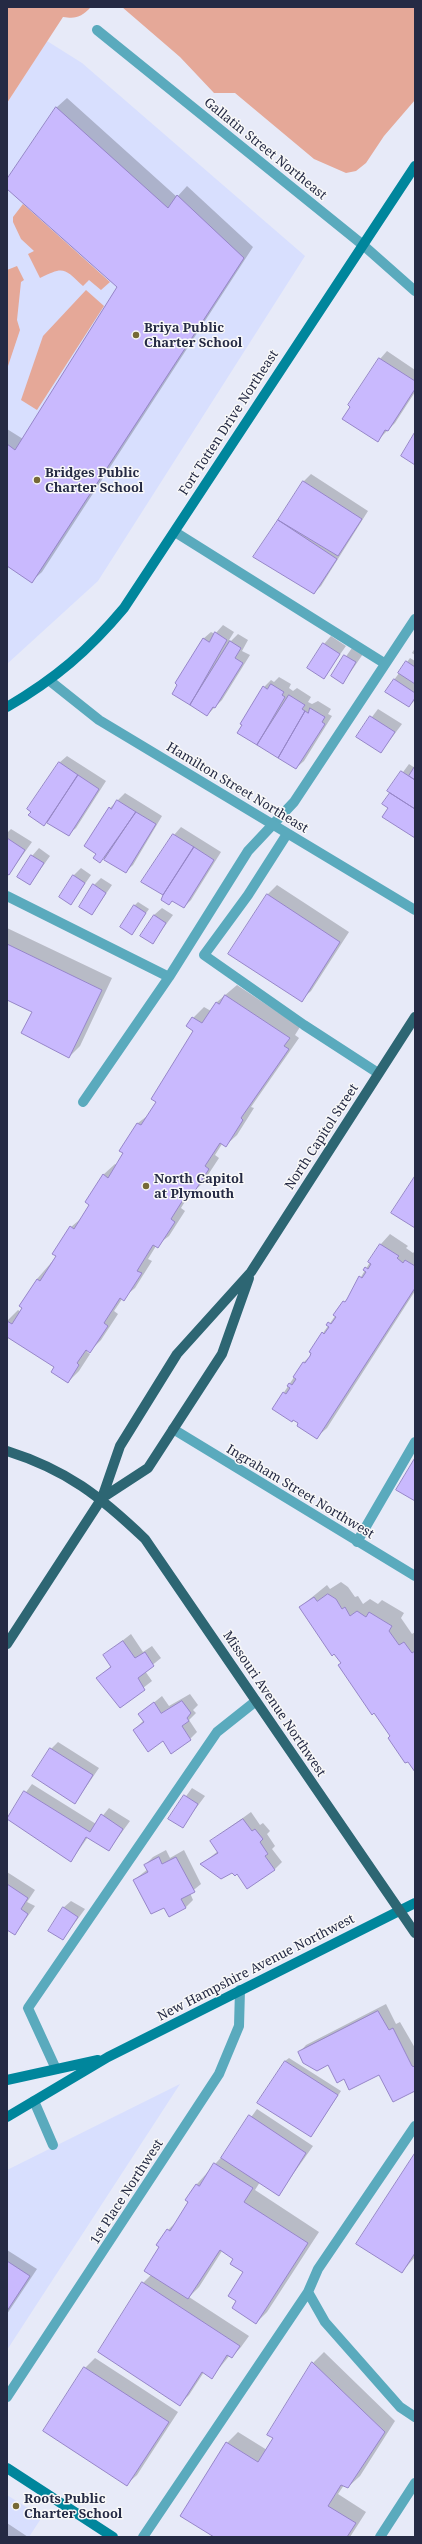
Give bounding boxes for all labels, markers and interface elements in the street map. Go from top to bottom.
street label: Gallatin Street Northeast [201,95,329,203]
place label: Briya Public Charter School [144,320,242,351]
marker: Briya Public Charter School [131,330,141,340]
street label: Fort Totten Drive Northeast [176,347,282,499]
place label: Bridges Public Charter School [45,465,143,496]
marker: Bridges Public Charter School [32,475,42,485]
street label: Hamilton Street Northeast [163,739,311,837]
street label: North Capitol Street [282,1081,362,1193]
place label: North Capitol at Plymouth [154,1171,244,1202]
marker: North Capitol at Plymouth [141,1181,151,1191]
street label: Ingraham Street Northwest [223,1442,377,1542]
street label: Missouri Avenue Northwest [219,1628,329,1780]
street label: New Hampshire Avenue Northwest [155,1911,357,2025]
street label: 1st Place Northwest [87,2137,167,2247]
place label: Roots Public Charter School [24,2491,122,2522]
marker: Roots Public Charter School [11,2501,21,2511]

